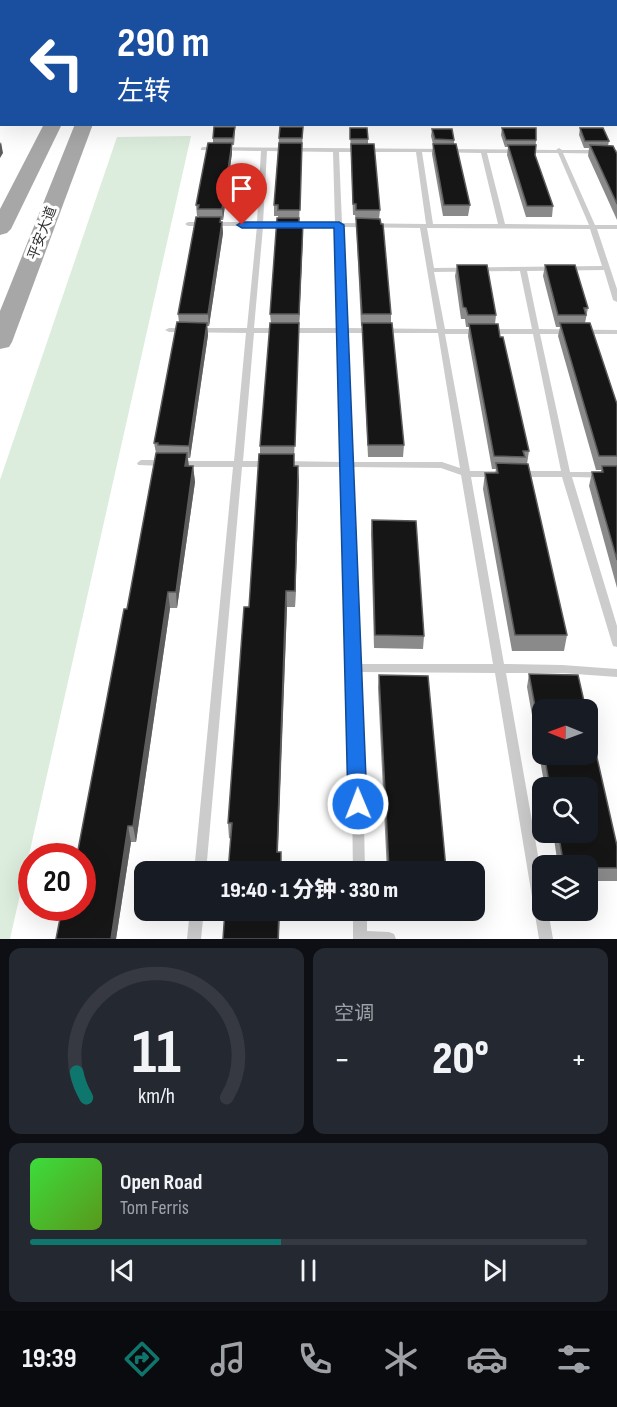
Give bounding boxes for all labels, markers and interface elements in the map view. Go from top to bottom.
text: 290 m [117,18,210,69]
icon: left [18,24,96,102]
text: 左转 [117,76,171,108]
pin [216,163,267,225]
icon: arrive [225,172,258,205]
street label: 平安大道 [24,204,60,262]
north arrow [532,699,598,765]
map controls [532,699,598,921]
position arrow [326,772,390,836]
button: search [532,777,598,843]
speed limit sign: 20 [18,843,96,921]
button: layers [532,855,598,921]
text: 19:40 · 1 分钟 · 330 m [221,877,398,904]
text: 空调 [334,1002,374,1026]
text: 11 [132,1016,181,1091]
text: 20° [432,1032,489,1087]
text: − [334,1040,350,1080]
text: + [571,1040,587,1080]
text: km/h [138,1084,175,1109]
text: Open Road [120,1169,202,1196]
text: Tom Ferris [120,1196,189,1220]
icon: previous [106,1254,139,1287]
icon: pause [292,1254,325,1287]
icon: next [478,1254,511,1287]
icon: directions [121,1338,163,1380]
icon: music [207,1338,249,1380]
icon: phone [294,1338,336,1380]
icon: climate [380,1338,422,1380]
icon: car [466,1338,508,1380]
icon: filters [553,1338,595,1380]
text: 19:39 [22,1343,77,1375]

